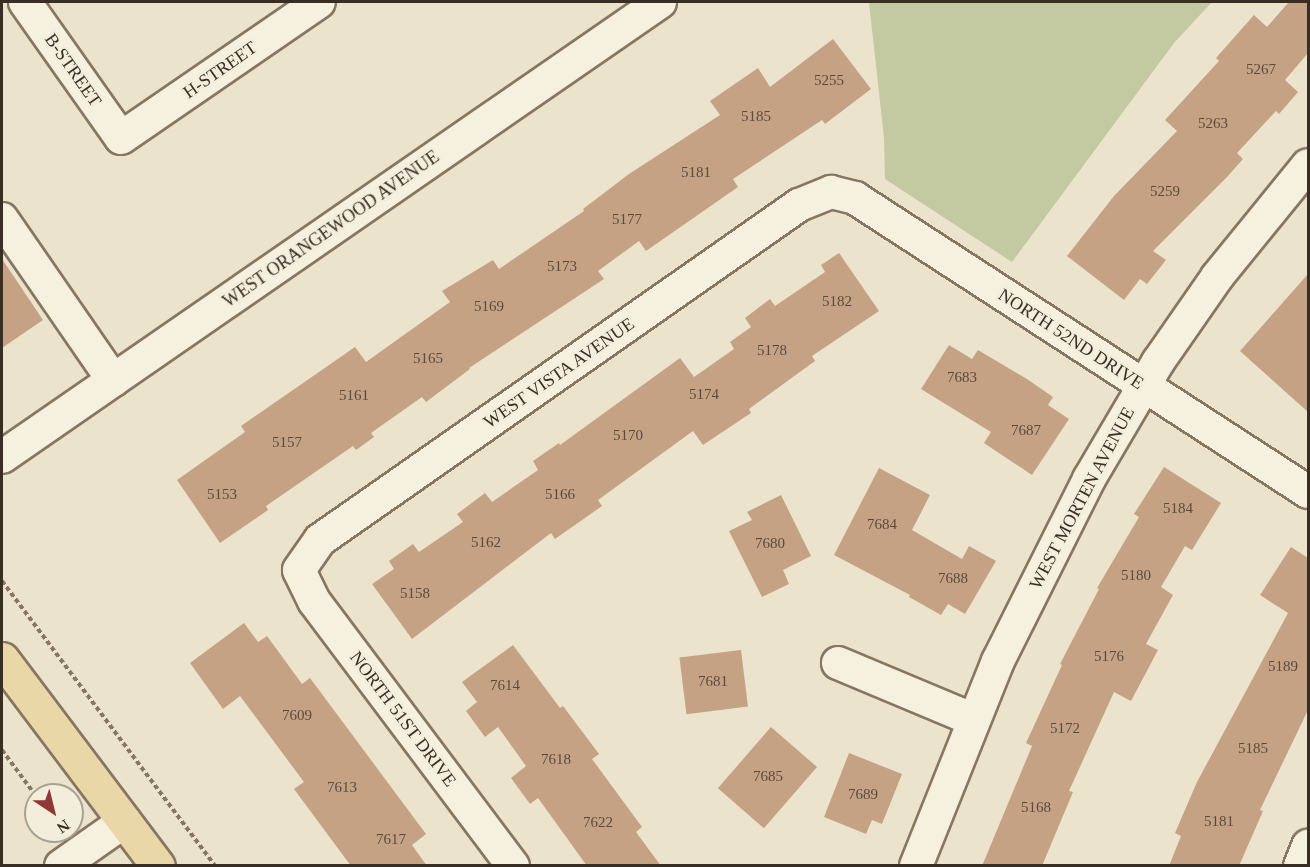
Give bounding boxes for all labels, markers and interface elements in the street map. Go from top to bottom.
street label: B-STREET [40,29,106,111]
street label: H-STREET [179,37,261,103]
house number: 5267 [1246,61,1276,79]
house number: 5255 [814,72,844,90]
house number: 5185 [741,108,771,126]
house number: 5263 [1198,115,1228,133]
street label: WEST ORANGEWOOD AVENUE [218,145,444,313]
house number: 5181 [681,164,711,182]
house number: 5259 [1150,183,1180,201]
house number: 5177 [612,211,642,229]
house number: 5173 [547,258,577,276]
street label: NORTH 52ND DRIVE [994,284,1148,394]
house number: 5182 [822,293,852,311]
house number: 5169 [474,298,504,316]
street label: WEST VISTA AVENUE [479,312,639,434]
house number: 5178 [757,342,787,360]
house number: 5165 [413,350,443,368]
house number: 7683 [947,369,977,387]
house number: 5174 [689,386,719,404]
house number: 5161 [339,387,369,405]
street label: WEST MORTEN AVENUE [1024,403,1140,593]
house number: 7687 [1011,422,1041,440]
house number: 5170 [613,427,643,445]
house number: 5157 [272,434,302,452]
house number: 5153 [207,486,237,504]
house number: 5166 [545,486,575,504]
house number: 5184 [1163,500,1193,518]
house number: 7684 [867,516,897,534]
house number: 5162 [471,534,501,552]
house number: 7680 [755,535,785,553]
house number: 5180 [1121,567,1151,585]
house number: 7688 [938,570,968,588]
house number: 5158 [400,585,430,603]
street label: NORTH 51ST DRIVE [345,647,461,791]
house number: 5176 [1094,648,1124,666]
house number: 5189 [1268,658,1298,676]
house number: 7681 [698,673,728,691]
house number: 7614 [490,677,520,695]
house number: 7609 [282,707,312,725]
house number: 5172 [1050,720,1080,738]
house number: 5185 [1238,740,1268,758]
house number: 7618 [541,751,571,769]
house number: 7685 [753,768,783,786]
house number: 7613 [327,779,357,797]
north arrow [24,783,84,843]
house number: 7689 [848,786,878,804]
house number: 5168 [1021,799,1051,817]
house number: 5181 [1204,813,1234,831]
house number: 7622 [583,814,613,832]
text: N [54,816,73,837]
house number: 7617 [376,831,406,849]

